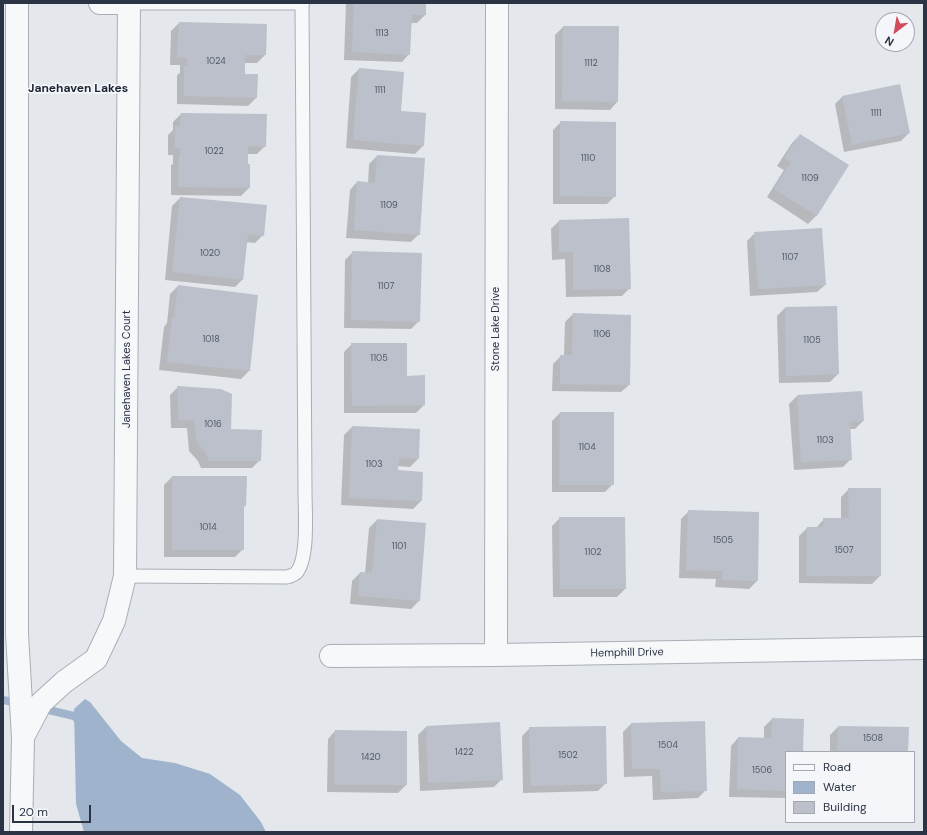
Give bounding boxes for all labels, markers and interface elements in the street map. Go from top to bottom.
north arrow [875,12,915,52]
house number: 1113 [375,29,389,39]
text: N [882,33,896,49]
house number: 1024 [206,57,226,67]
house number: 1112 [584,59,598,69]
district label: Janehaven Lakes [28,82,128,96]
house number: 1111 [374,86,386,96]
house number: 1111 [870,109,882,119]
house number: 1022 [204,147,224,157]
house number: 1110 [581,154,595,164]
house number: 1109 [801,174,819,184]
house number: 1109 [380,201,398,211]
house number: 1020 [200,249,220,259]
house number: 1107 [782,253,798,263]
house number: 1108 [593,265,611,275]
house number: 1107 [378,282,394,292]
street label: Stone Lake Drive [489,287,503,371]
street label: Janehaven Lakes Court [120,310,134,428]
house number: 1106 [593,330,611,340]
house number: 1018 [202,335,220,345]
house number: 1105 [803,336,821,346]
house number: 1105 [370,354,388,364]
house number: 1016 [204,420,222,430]
house number: 1103 [816,436,834,446]
house number: 1104 [578,443,596,453]
house number: 1103 [365,460,383,470]
house number: 1014 [199,523,217,533]
house number: 1505 [713,536,733,546]
house number: 1101 [392,542,406,552]
house number: 1507 [834,546,854,556]
house number: 1102 [585,548,601,558]
street label: Hemphill Drive [590,646,664,660]
house number: 1508 [863,734,883,744]
house number: 1504 [658,741,678,751]
house number: 1422 [455,748,473,758]
house number: 1502 [558,751,578,761]
legend [785,751,915,823]
house number: 1420 [361,753,381,763]
text: Road [823,759,851,775]
house number: 1506 [752,766,772,776]
text: Water [823,779,856,795]
scale bar [14,797,93,823]
text: Building [823,799,867,815]
text: 20 m [19,804,48,820]

